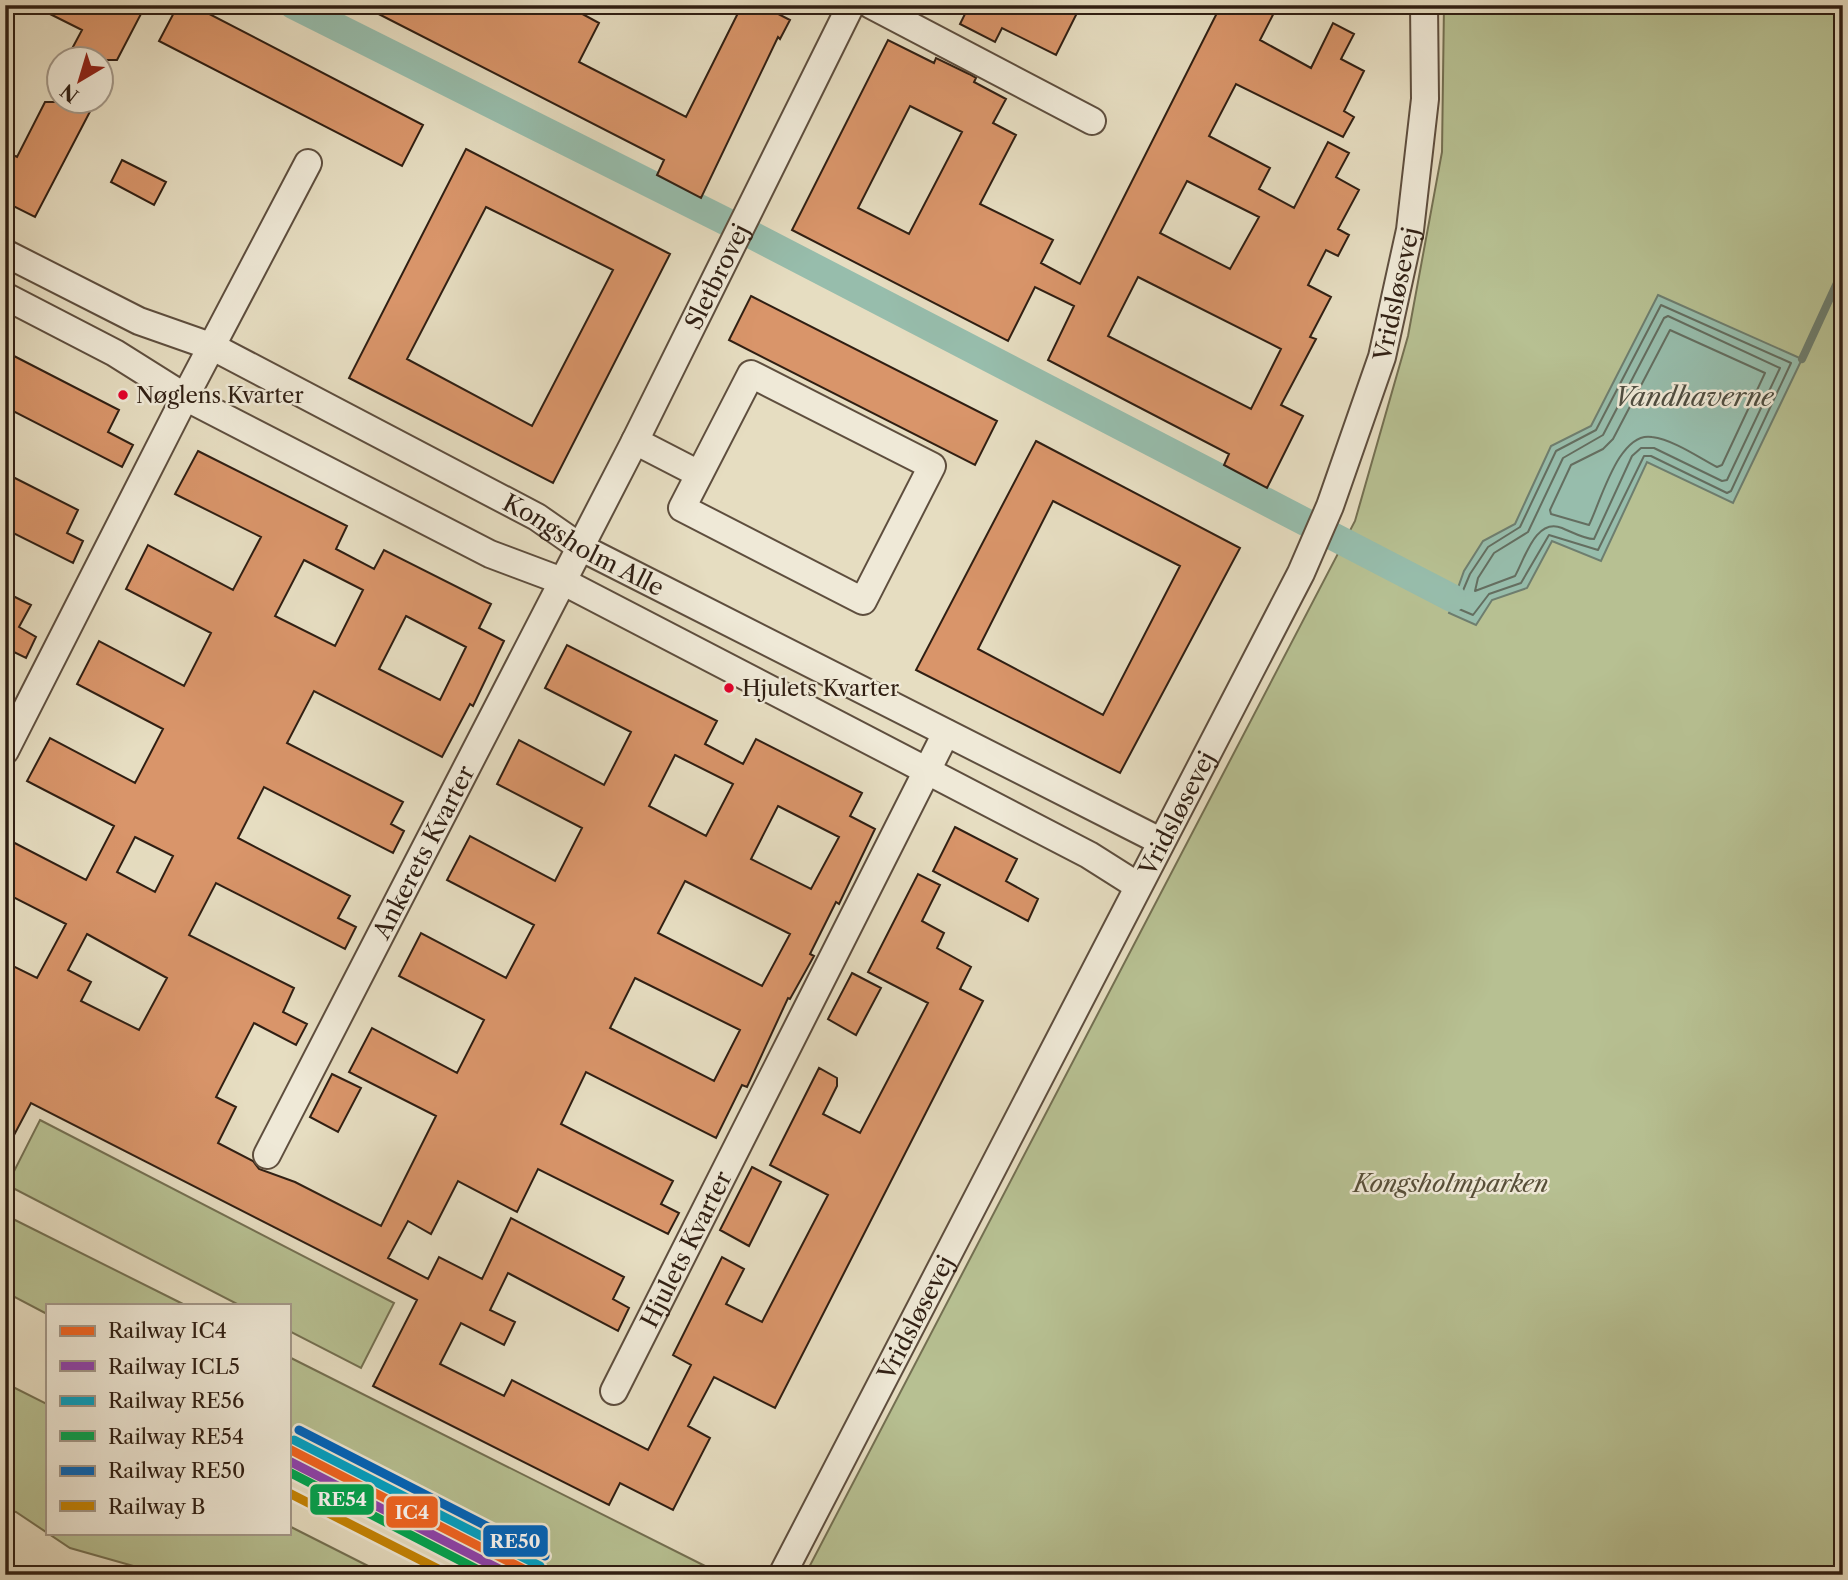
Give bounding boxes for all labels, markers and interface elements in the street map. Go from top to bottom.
north arrow [46,46,116,116]
text: N [56,79,83,107]
street label: Sletbrovej [678,219,755,334]
street label: Vridsløsevej [1367,224,1425,364]
water label: Vandhaverne [1614,381,1775,413]
place label: Nøglens Kvarter [136,382,304,409]
marker: Nøglens Kvarter [116,388,130,402]
street label: Kongsholm Alle [498,487,669,602]
place label: Hjulets Kvarter [742,675,899,702]
marker: Hjulets Kvarter [722,681,736,695]
street label: Vridsløsevej [1132,746,1221,881]
street label: Ankerets Kvarter [366,760,480,945]
street label: Hjulets Kvarter [634,1166,737,1332]
park label: Kongsholmparken [1352,1169,1548,1198]
street label: Vridsløsevej [871,1250,960,1386]
legend [46,1304,290,1534]
text: Railway IC4 [108,1318,227,1343]
text: Railway ICL5 [108,1354,240,1379]
text: Railway RE56 [108,1388,244,1413]
text: Railway RE54 [108,1424,244,1449]
text: Railway RE50 [108,1458,245,1483]
line badge: RE54 [309,1483,375,1516]
text: RE54 [317,1488,367,1511]
text: Railway B [108,1494,205,1519]
line badge: IC4 [385,1495,439,1529]
text: IC4 [395,1501,429,1524]
line badge: RE50 [482,1524,549,1558]
text: RE50 [490,1530,540,1553]

